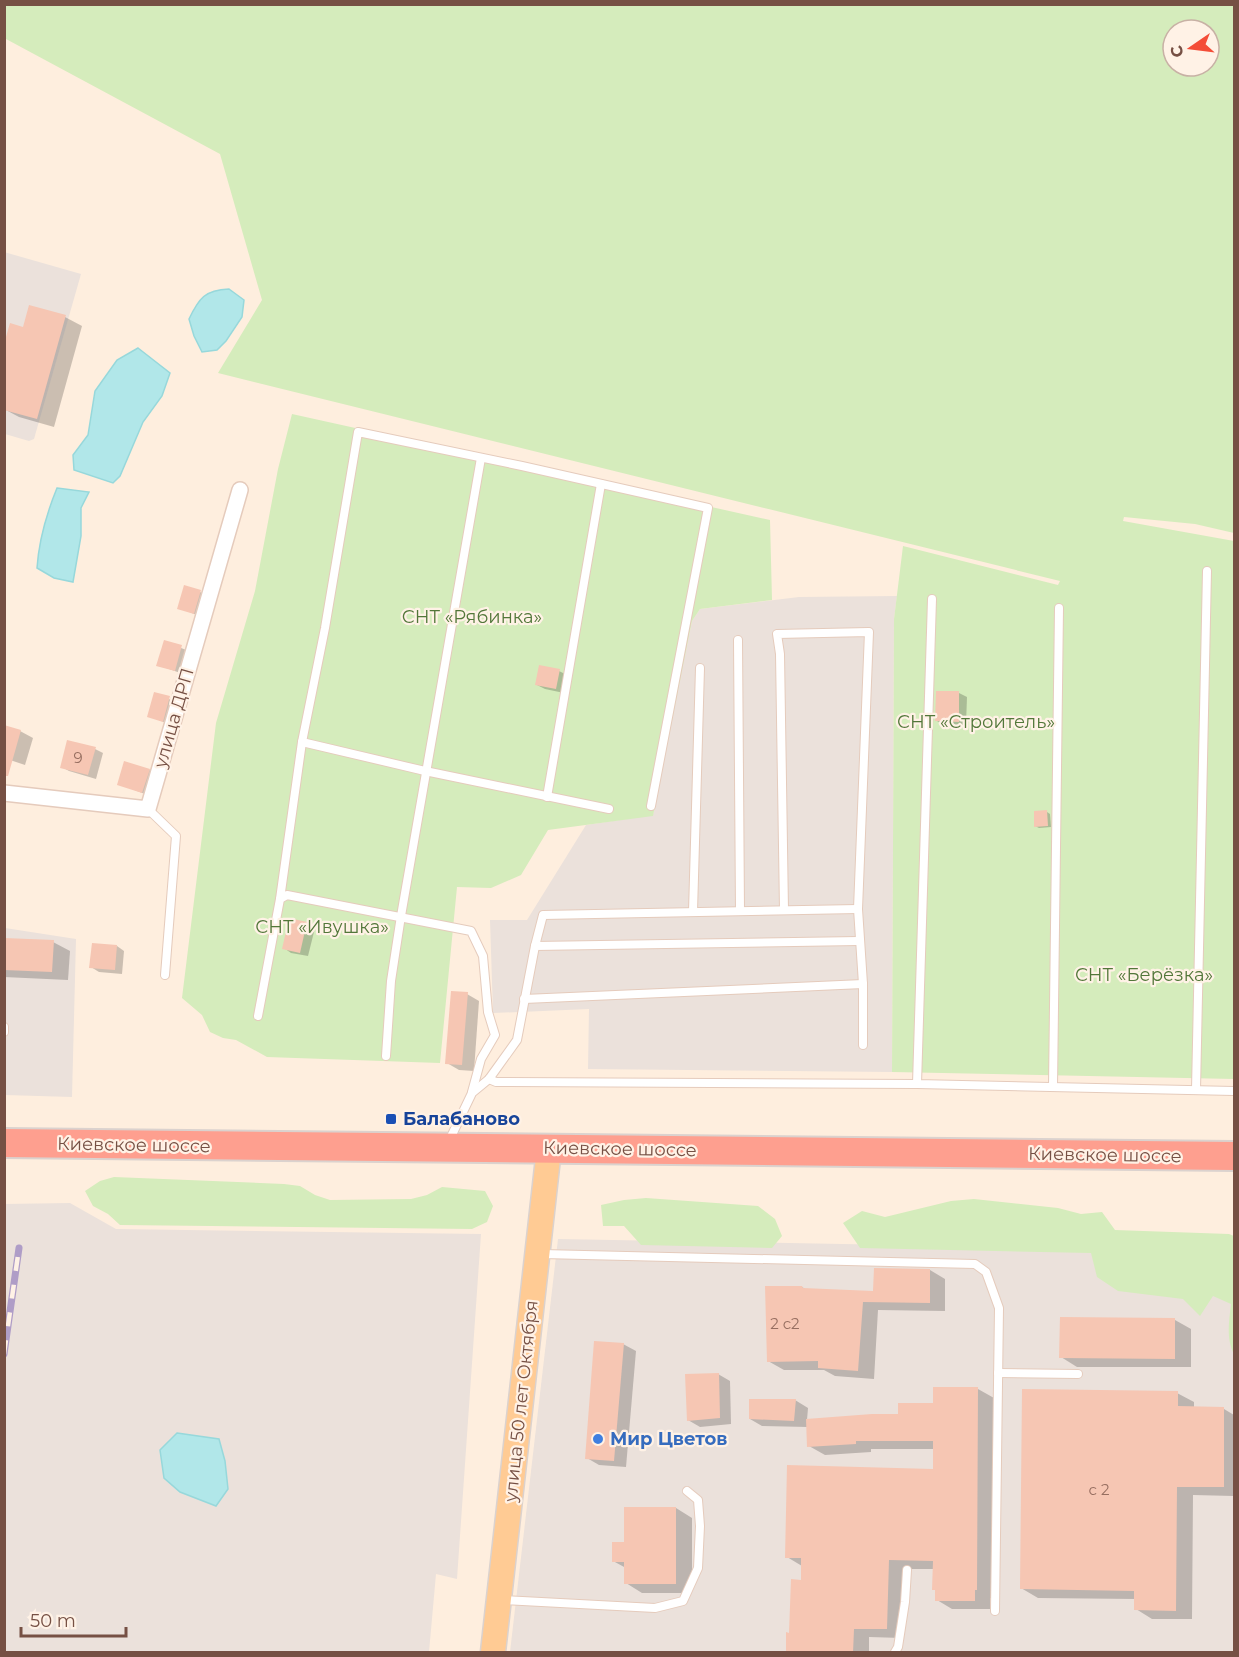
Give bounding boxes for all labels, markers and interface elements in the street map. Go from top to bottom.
north arrow [1161,18,1221,78]
text: С [1166,43,1188,59]
park label: СНТ «Рябинка» [402,606,542,628]
street label: улица ДРП [149,666,199,771]
park label: СНТ «Строитель» [897,711,1055,733]
house number: 9 [73,748,83,767]
park label: СНТ «Ивушка» [255,916,389,938]
park label: СНТ «Берёзка» [1075,964,1213,986]
place label: Балабаново [403,1108,520,1130]
marker: Балабаново [384,1112,398,1126]
street label: Киевское шоссе [57,1133,211,1157]
street label: Киевское шоссе [543,1137,697,1161]
street label: Киевское шоссе [1028,1143,1182,1167]
street label: улица 50 лет Октября [499,1299,543,1504]
house number: 2 с2 [770,1314,800,1333]
place label: Мир Цветов [610,1428,727,1450]
marker: Мир Цветов [591,1432,605,1446]
house number: с 2 [1089,1480,1109,1499]
scale bar [21,1600,126,1638]
text: 50 m [30,1610,76,1632]

